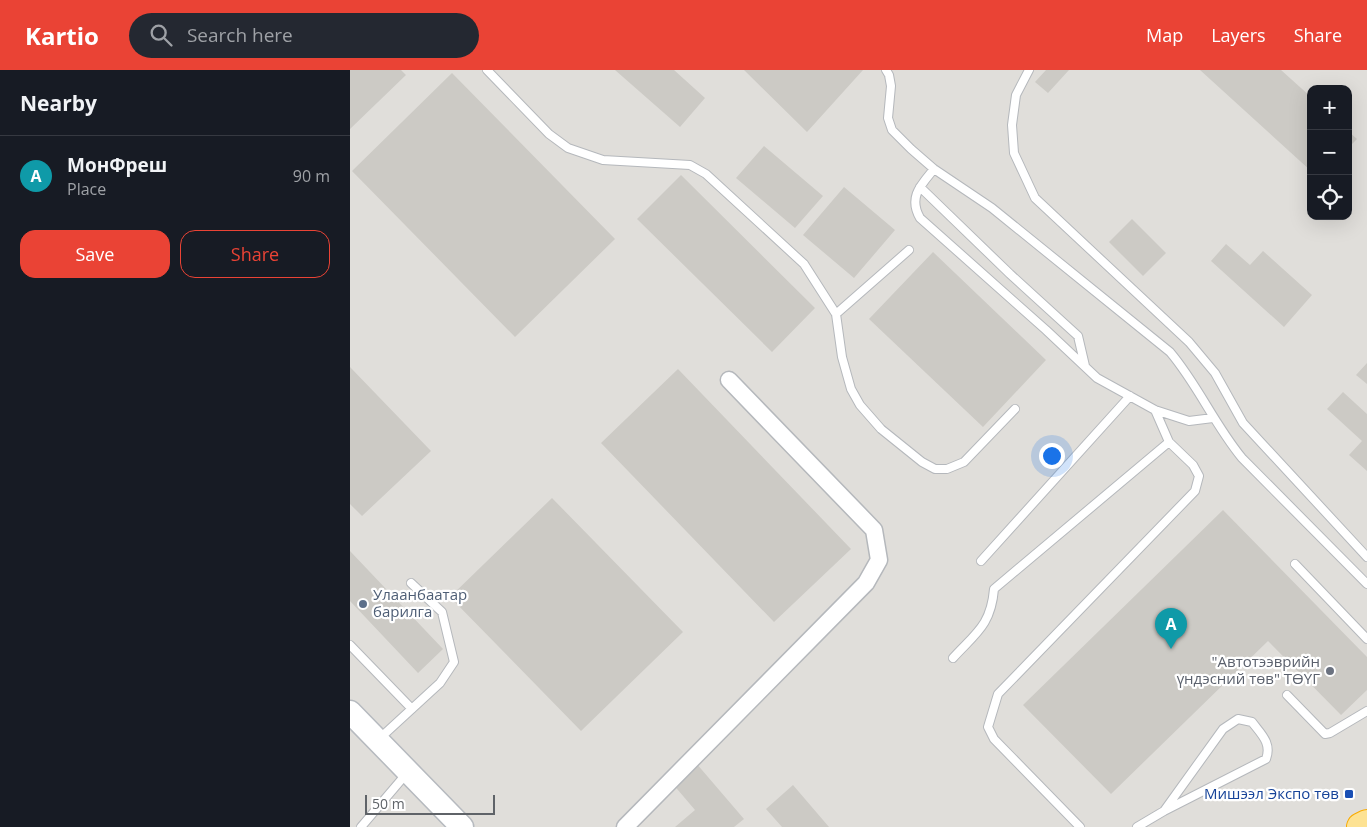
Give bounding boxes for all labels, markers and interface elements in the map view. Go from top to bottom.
search box [129,13,479,58]
text: Kartio [25,19,99,52]
icon: search [147,21,175,49]
text: Search here [187,22,293,48]
text: Map [1146,23,1183,47]
text: Layers [1211,23,1266,47]
text: Share [1294,23,1342,47]
map controls [1307,85,1352,220]
button: + [1307,85,1352,130]
text: Nearby [20,89,97,117]
button: − [1307,130,1352,175]
text: МонФреш [67,152,167,178]
text: A [30,165,42,187]
text: 90 m [293,165,330,187]
button: locate [1307,175,1352,220]
text: Place [67,178,106,200]
button: Save [20,230,170,278]
button: Share [180,230,330,278]
your location [1039,443,1065,469]
place label: Улаанбаатар барилга [373,584,467,621]
marker: Улаанбаатар барилга [357,598,369,610]
pin: A [1155,608,1187,649]
place label: "Автотээврийн үндэсний төв" ТӨҮГ [1177,651,1320,688]
marker: "Автотээврийн үндэсний төв" ТӨҮГ [1324,665,1336,677]
place label: Мишээл Экспо төв [1204,783,1339,803]
marker: Мишээл Экспо төв [1343,788,1355,800]
scale bar [365,792,495,815]
text: 50 m [372,794,405,813]

